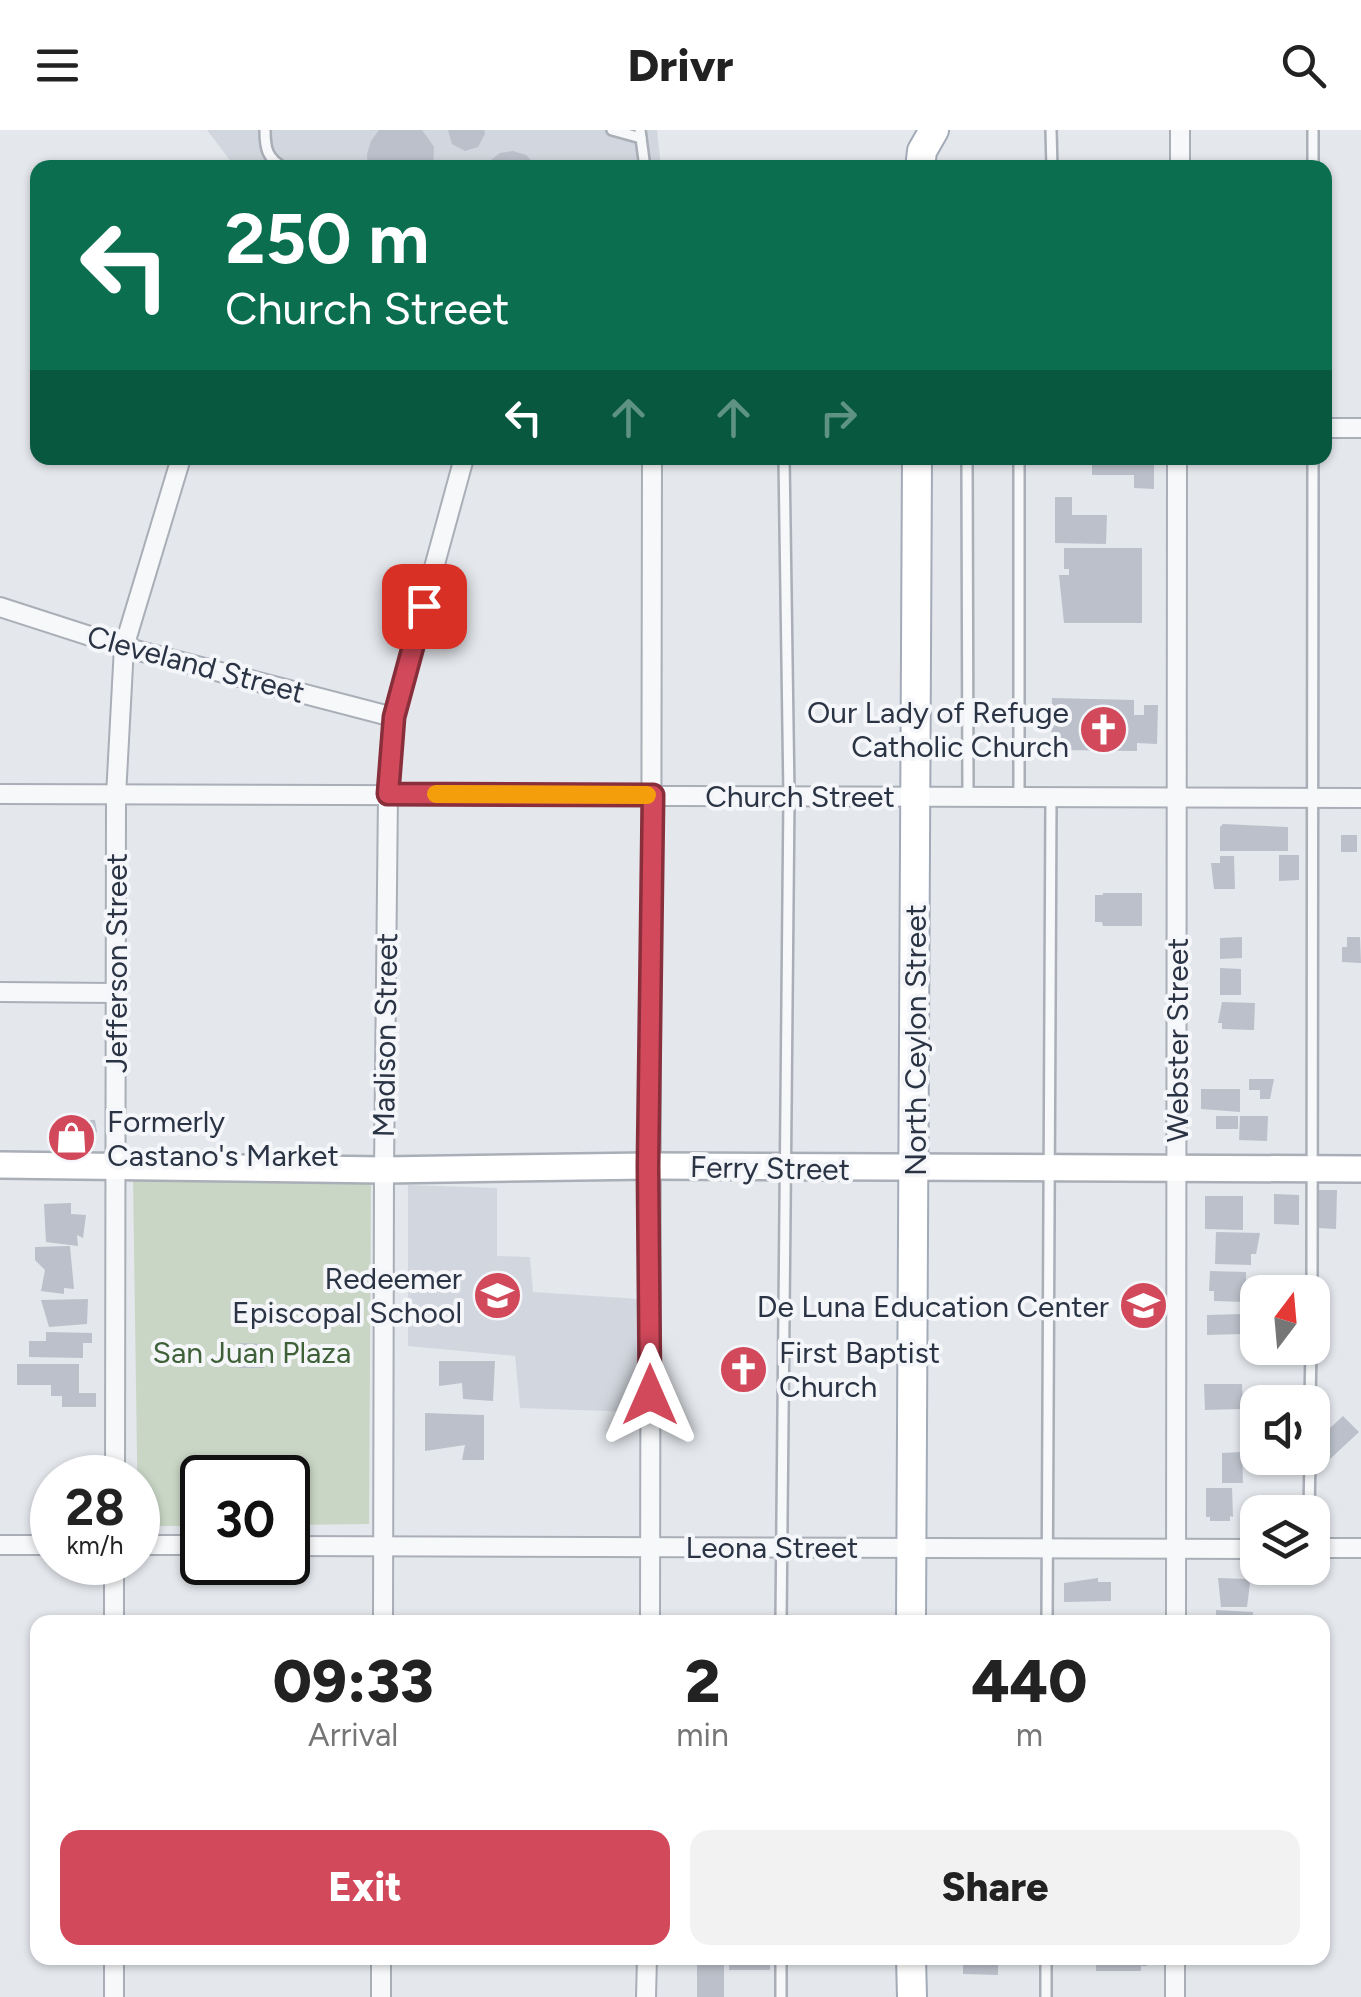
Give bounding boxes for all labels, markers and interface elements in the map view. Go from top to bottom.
icon: menu [30,38,85,93]
text: Drivr [628,38,733,92]
icon: search [1276,38,1331,93]
text: 250 m [225,196,429,281]
icon: left [60,200,190,330]
text: Church Street [225,281,509,335]
icon: left [496,390,551,445]
icon: ahead [601,390,656,445]
icon: ahead [706,390,761,445]
icon: right [811,390,866,445]
pin [382,564,467,649]
icon: arrive [397,579,452,634]
street label: Cleveland Street [83,617,309,711]
place label: Our Lady of Refuge Catholic Church [807,694,1069,765]
church icon: Our Lady of Refuge Catholic Church [1078,703,1130,755]
street label: Church Street [705,778,895,815]
street label: Jefferson Street [98,853,135,1073]
street label: North Ceylon Street [897,904,934,1176]
street label: Madison Street [365,932,405,1138]
street label: Webster Street [1159,938,1196,1142]
place label: Formerly Castano's Market [107,1103,339,1174]
shop icon: Formerly Castano's Market [46,1112,98,1164]
street label: Ferry Street [690,1148,850,1188]
place label: Redeemer Episcopal School [232,1260,462,1331]
school or university icon: Redeemer Episcopal School [471,1269,523,1321]
north arrow [1240,1275,1330,1365]
map controls [1240,1275,1330,1585]
school or university icon: De Luna Education Center [1118,1280,1170,1332]
place label: De Luna Education Center [757,1288,1109,1325]
park label: San Juan Plaza [153,1334,351,1371]
place label: First Baptist Church [779,1334,940,1405]
position arrow [598,1343,702,1447]
church icon: First Baptist Church [718,1343,770,1395]
button: sound [1240,1385,1330,1475]
speed limit sign: 30 [180,1455,310,1585]
text: 28 [65,1477,125,1538]
button: layers [1240,1495,1330,1585]
street label: Leona Street [686,1529,858,1566]
text: km/h [66,1530,124,1560]
text: 09:33 [273,1645,434,1717]
text: 2 [685,1645,720,1717]
text: 440 [972,1645,1087,1717]
text: Arrival [308,1716,398,1754]
text: min [676,1716,729,1754]
text: m [1016,1716,1043,1754]
button: Exit [60,1830,670,1945]
button: Share [690,1830,1300,1945]

